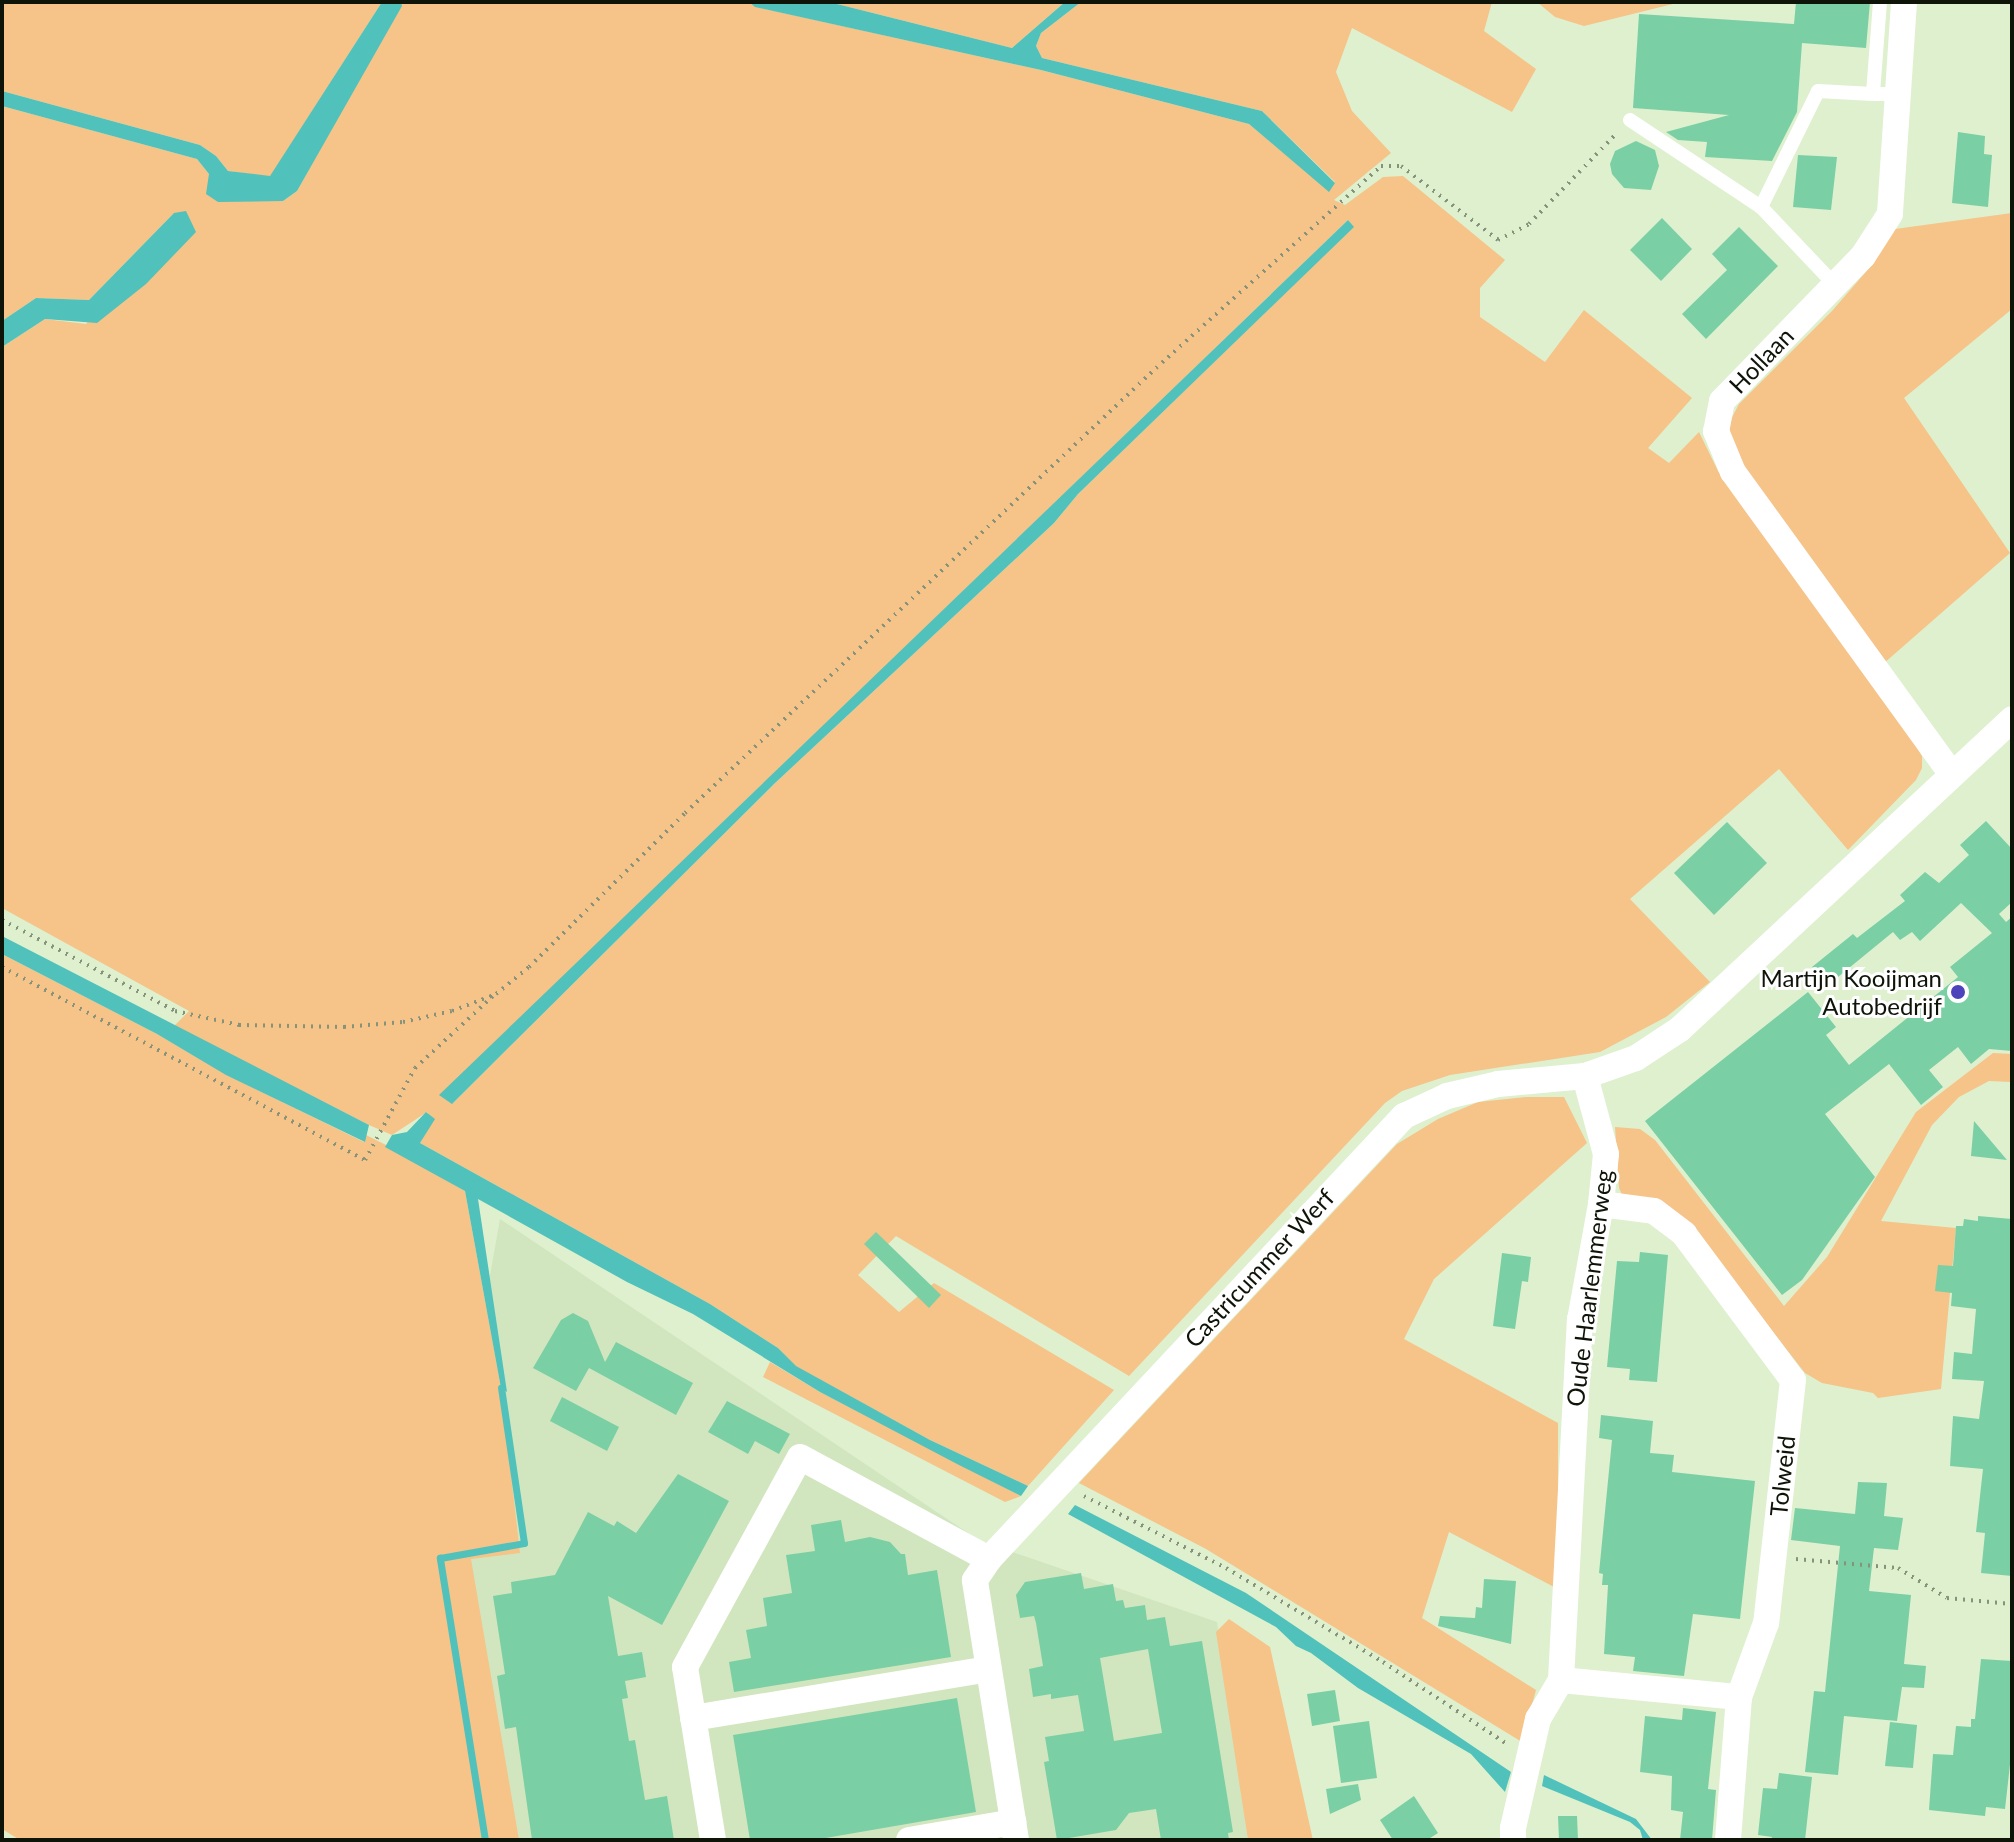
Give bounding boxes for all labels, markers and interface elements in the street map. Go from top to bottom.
street label: Hollaan [1723,321,1799,399]
place label: Martijn Kooijman Autobedrijf [1761,964,1942,1020]
marker: Martijn Kooijman Autobedrijf [1949,983,1967,1001]
street label: Oude Haarlemmerweg [1560,1168,1618,1408]
street label: Castricummer Werf [1178,1183,1340,1353]
street label: Tolweid [1763,1434,1801,1518]

